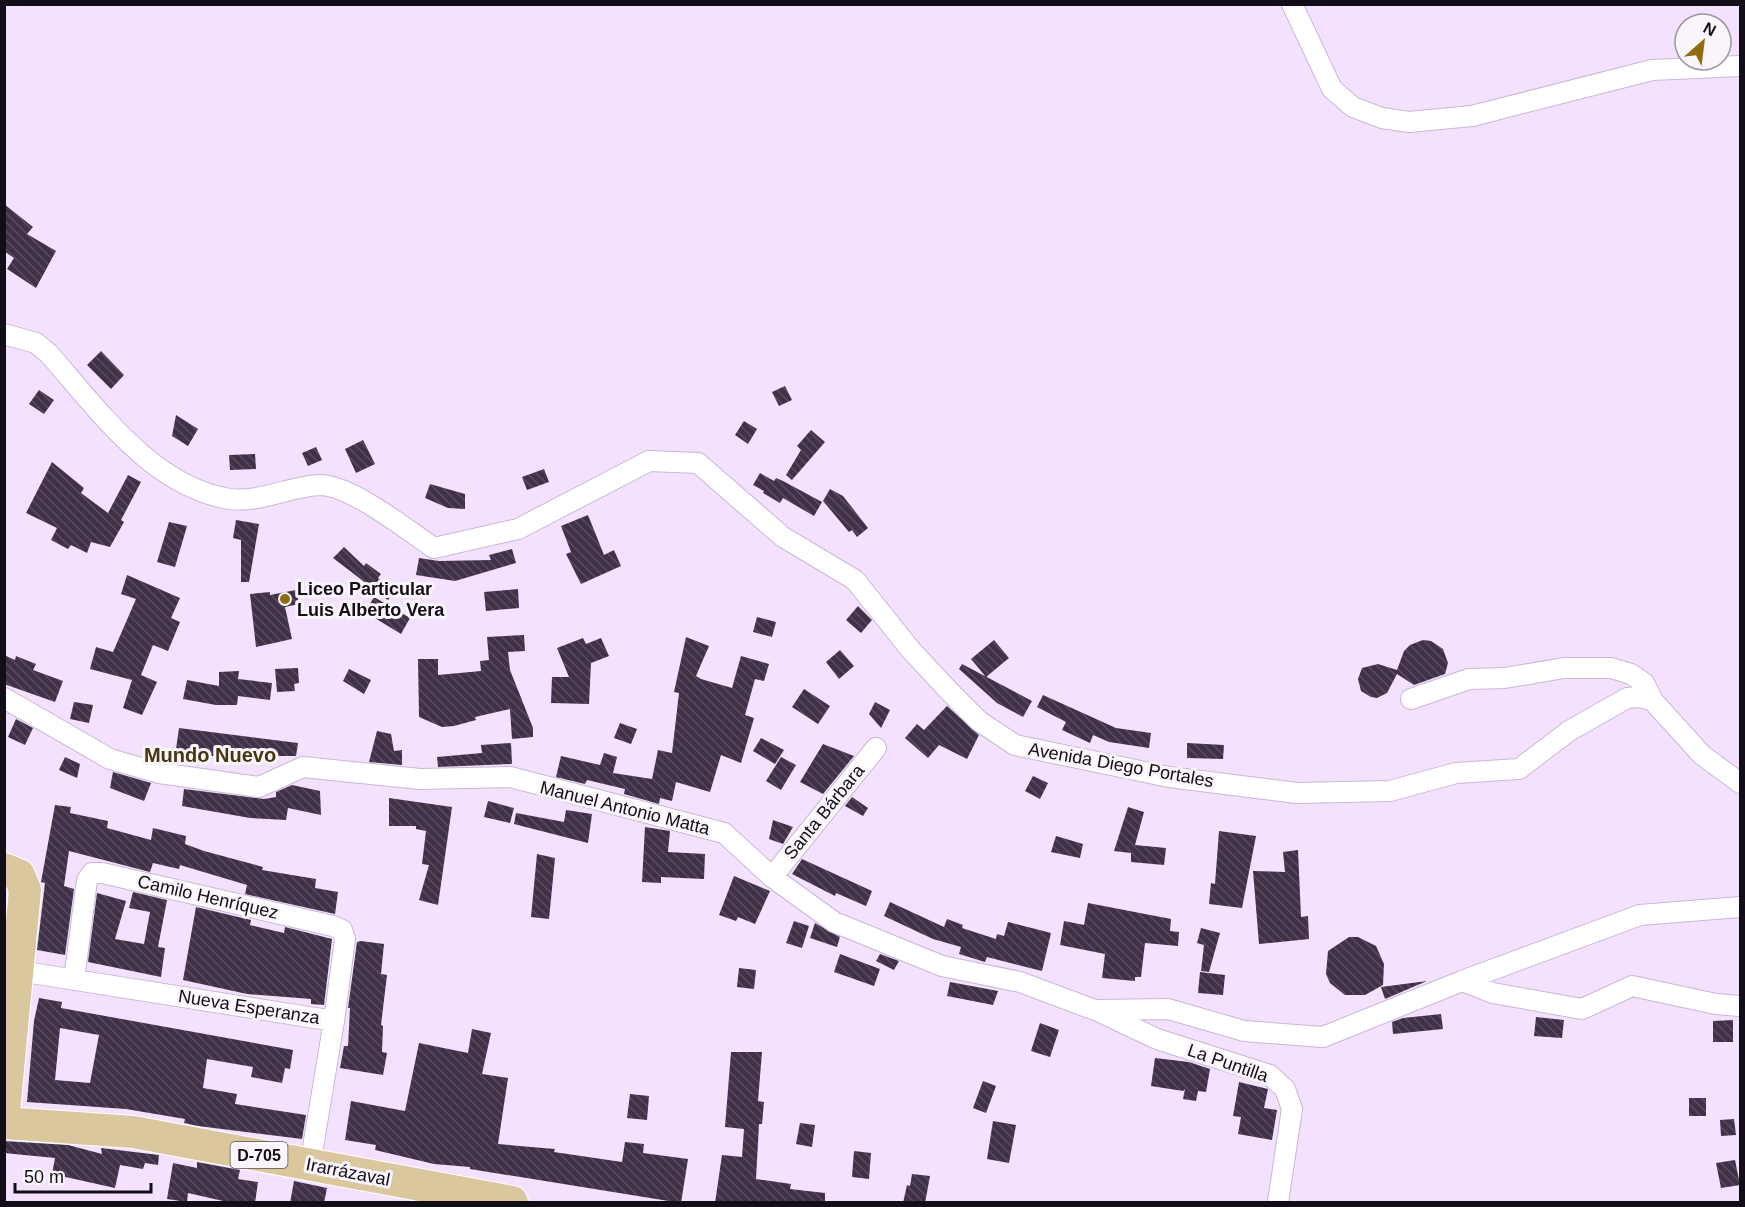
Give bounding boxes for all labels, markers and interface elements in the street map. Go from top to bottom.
north arrow [1673,12,1733,72]
text: N [1701,19,1719,39]
place label: Liceo Particular Luis Alberto Vera [297,579,445,620]
marker: Liceo Particular Luis Alberto Vera [278,592,292,606]
street label: Avenida Diego Portales [1027,739,1215,791]
district label: Mundo Nuevo [144,744,276,766]
street label: Santa Bárbara [780,760,869,863]
street label: Manuel Antonio Matta [538,777,713,839]
street label: Camilo Henríquez [136,871,280,923]
street label: Nueva Esperanza [177,986,322,1028]
street label: La Puntilla [1185,1040,1272,1086]
road number: D-705 [230,1142,288,1168]
street label: Irarrázaval [304,1154,392,1190]
scale bar [15,1156,152,1194]
text: 50 m [24,1167,64,1187]

